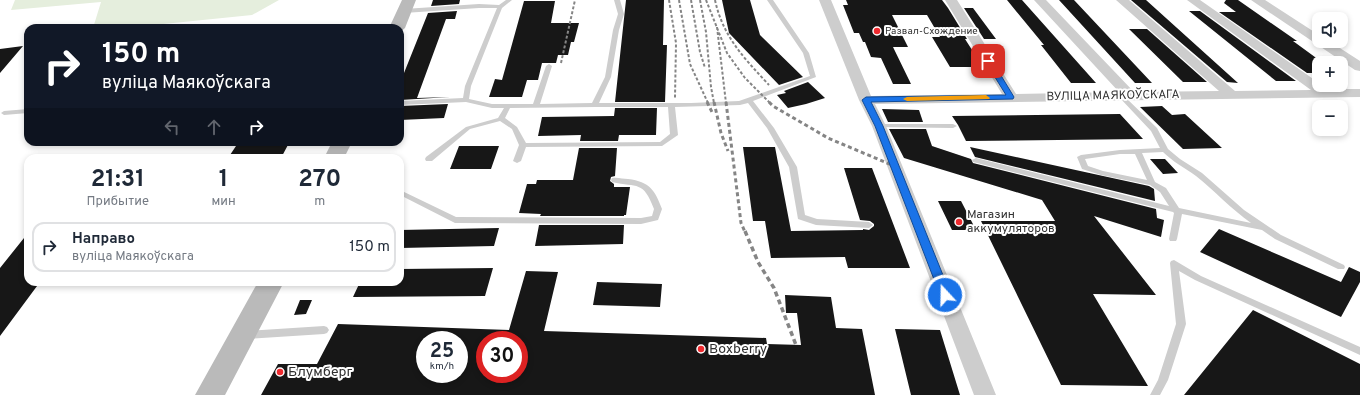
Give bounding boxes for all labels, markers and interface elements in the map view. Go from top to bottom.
map controls [1312,12,1348,136]
button: sound [1312,12,1348,48]
place label: Развал-Схождение [885,25,978,38]
marker: Развал-Схождение [872,26,882,36]
text: 150 m [102,37,180,73]
icon: right [36,40,88,92]
pin [971,44,1005,78]
icon: arrive [977,50,999,72]
button: + [1312,56,1348,92]
text: вуліца Маякоўскага [102,72,271,95]
street label: ВУЛІЦА МАЯКОЎСКАГА [1046,87,1180,105]
button: − [1312,100,1348,136]
icon: left [161,116,183,138]
icon: ahead [203,116,225,138]
icon: right [245,116,267,138]
text: 21:31 [91,165,145,195]
text: 1 [219,165,228,195]
text: 270 [298,165,341,195]
text: Прибытие [87,194,149,210]
text: мин [211,194,236,210]
text: m [314,194,325,210]
place label: Магазин аккумуляторов [967,207,1055,237]
marker: Магазин аккумуляторов [954,217,964,227]
text: Направо [72,230,135,249]
icon: right [38,236,60,258]
text: 150 m [349,238,390,257]
text: вуліца Маякоўскага [72,249,194,265]
position arrow [924,274,966,316]
speed limit sign: 30 [476,331,528,383]
text: 25 [430,339,454,365]
place label: Boxberry [709,341,767,358]
marker: Boxberry [696,344,706,354]
text: km/h [430,360,454,373]
place label: Блумберг [288,364,353,381]
marker: Блумберг [275,367,285,377]

